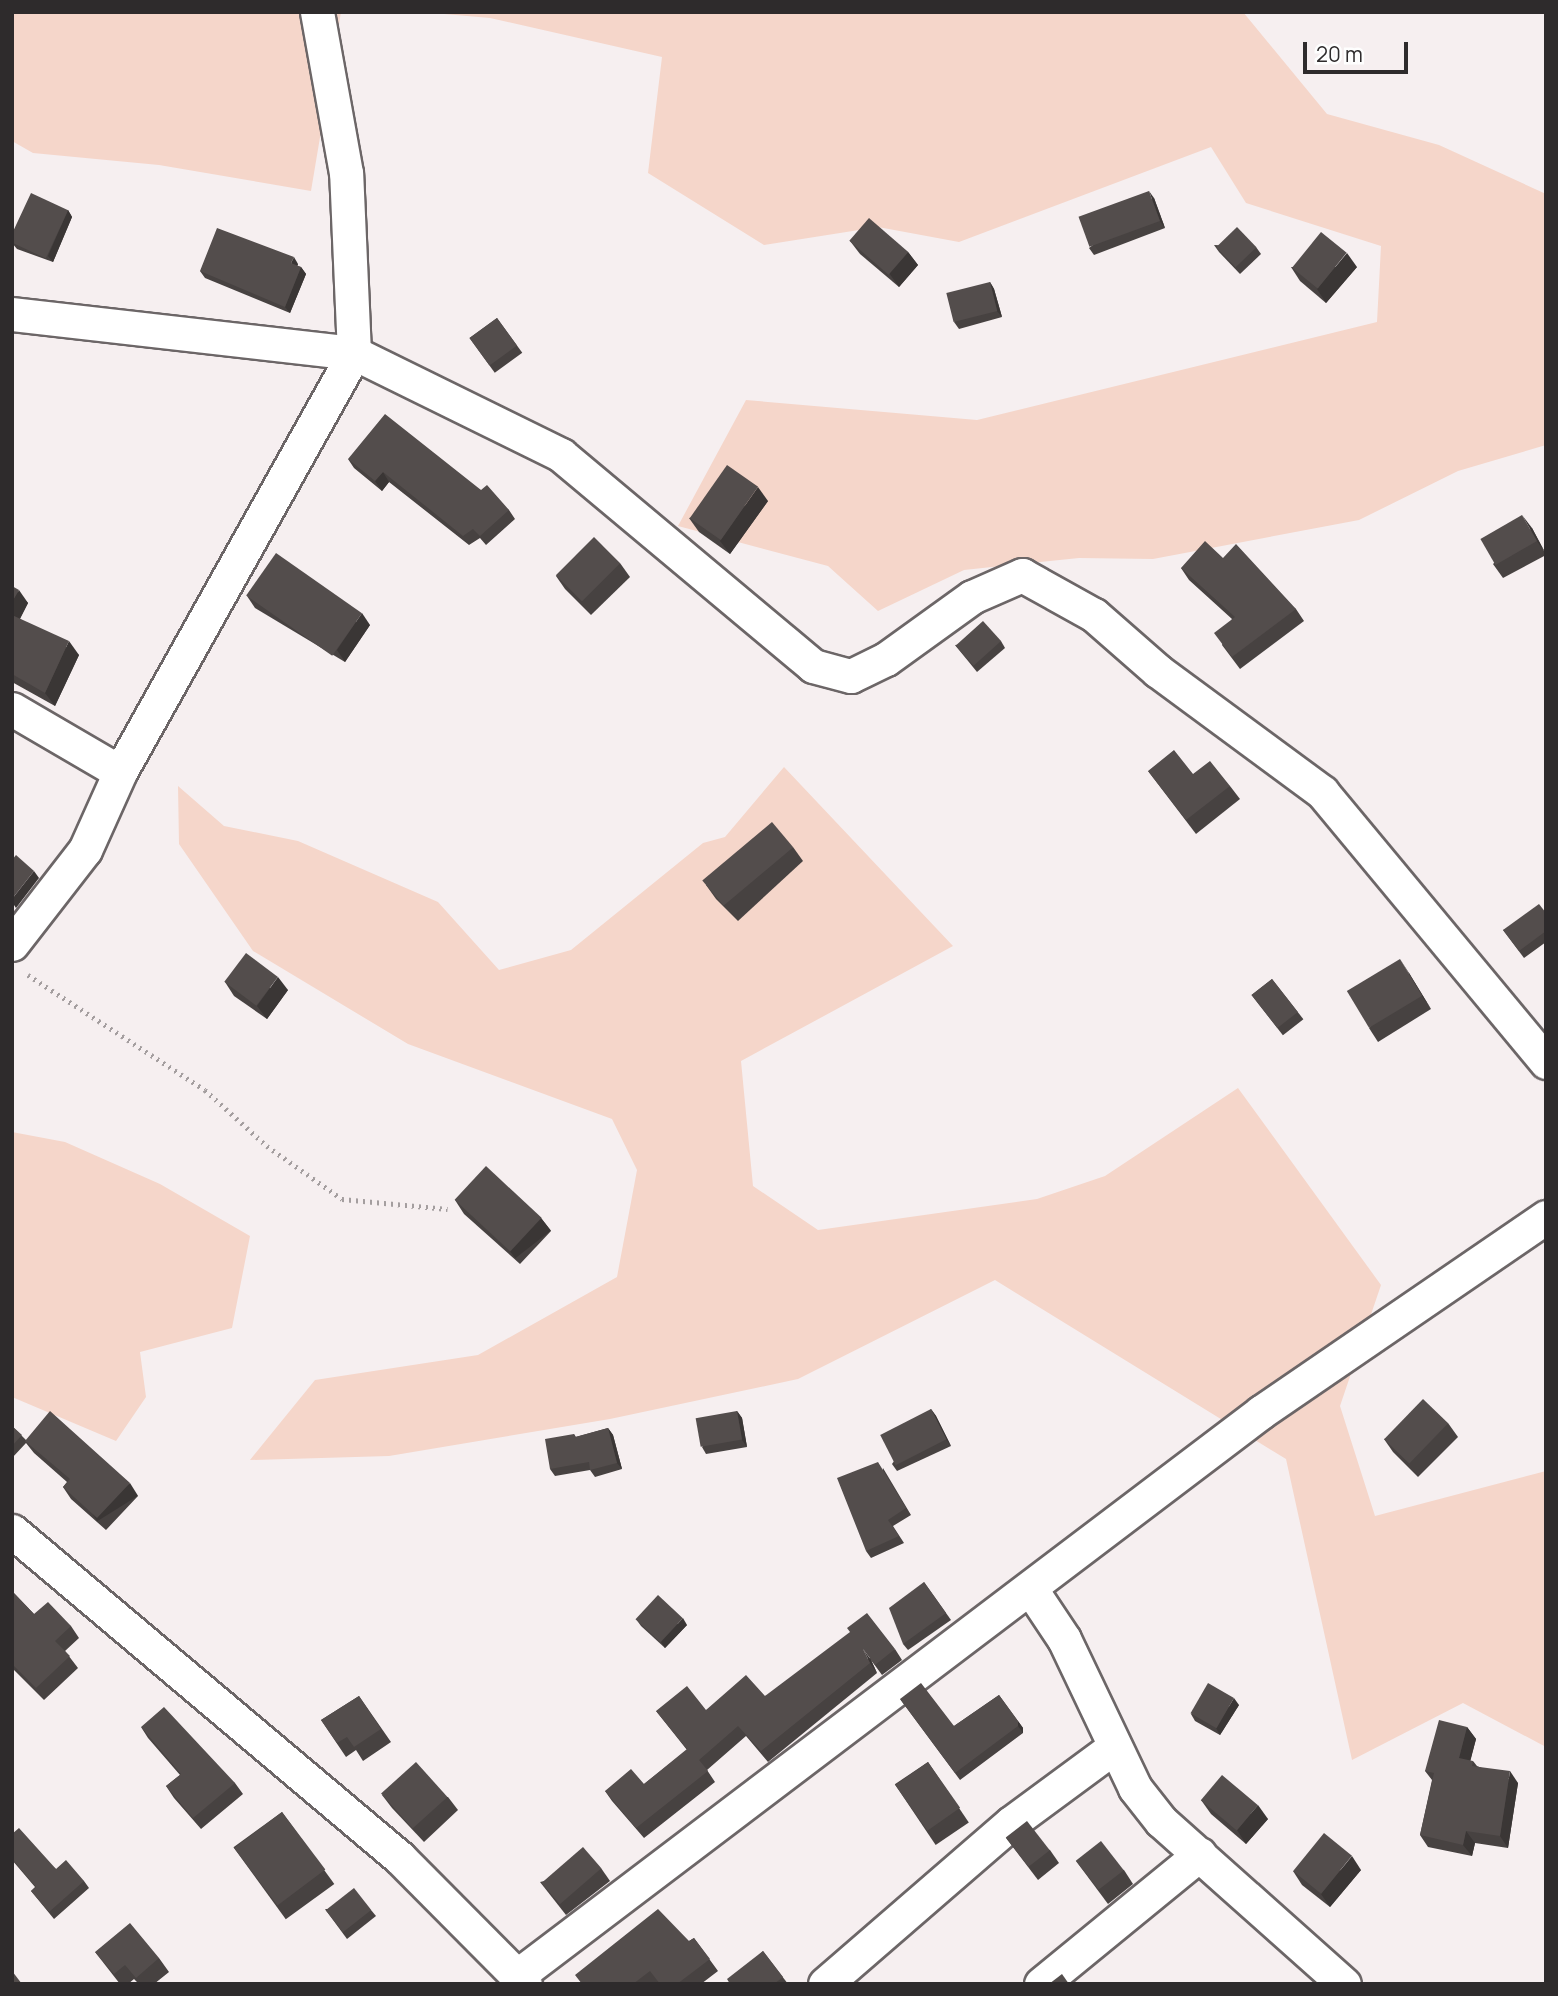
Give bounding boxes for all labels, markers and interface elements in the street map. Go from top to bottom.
scale bar [1306,28,1411,72]
text: 20 m [1316,40,1363,68]

